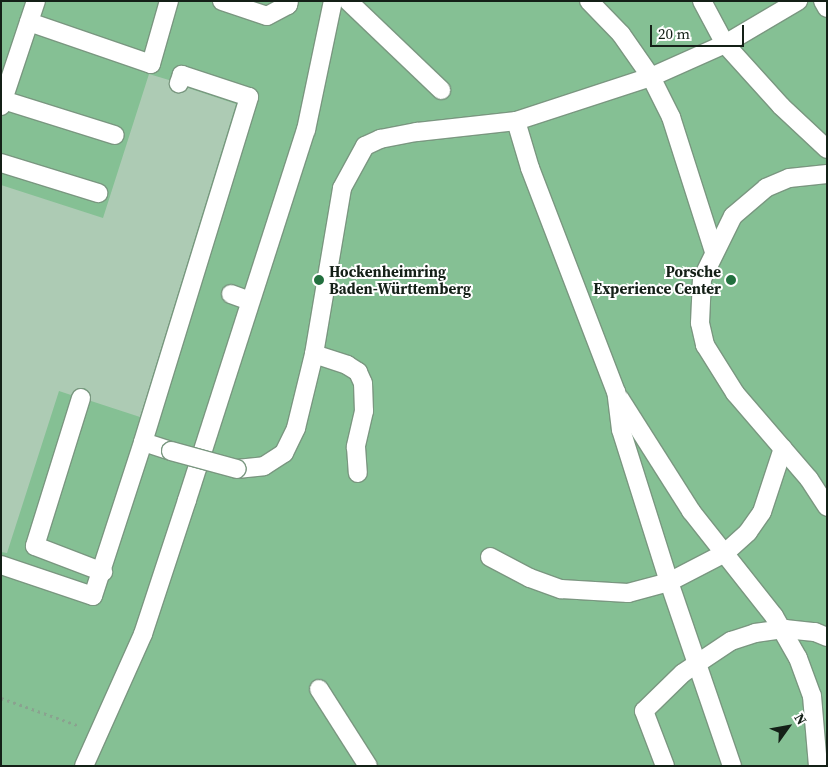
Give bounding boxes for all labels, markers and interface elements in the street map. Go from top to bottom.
scale bar [653,15,747,47]
text: 20 m [658,23,690,44]
place label: Hockenheimring Baden-Württemberg [329,262,471,297]
place label: Porsche Experience Center [593,262,721,297]
marker: Hockenheimring Baden-Württemberg [313,274,325,286]
marker: Porsche Experience Center [725,274,737,286]
north arrow [763,702,813,752]
text: N [790,709,812,729]

